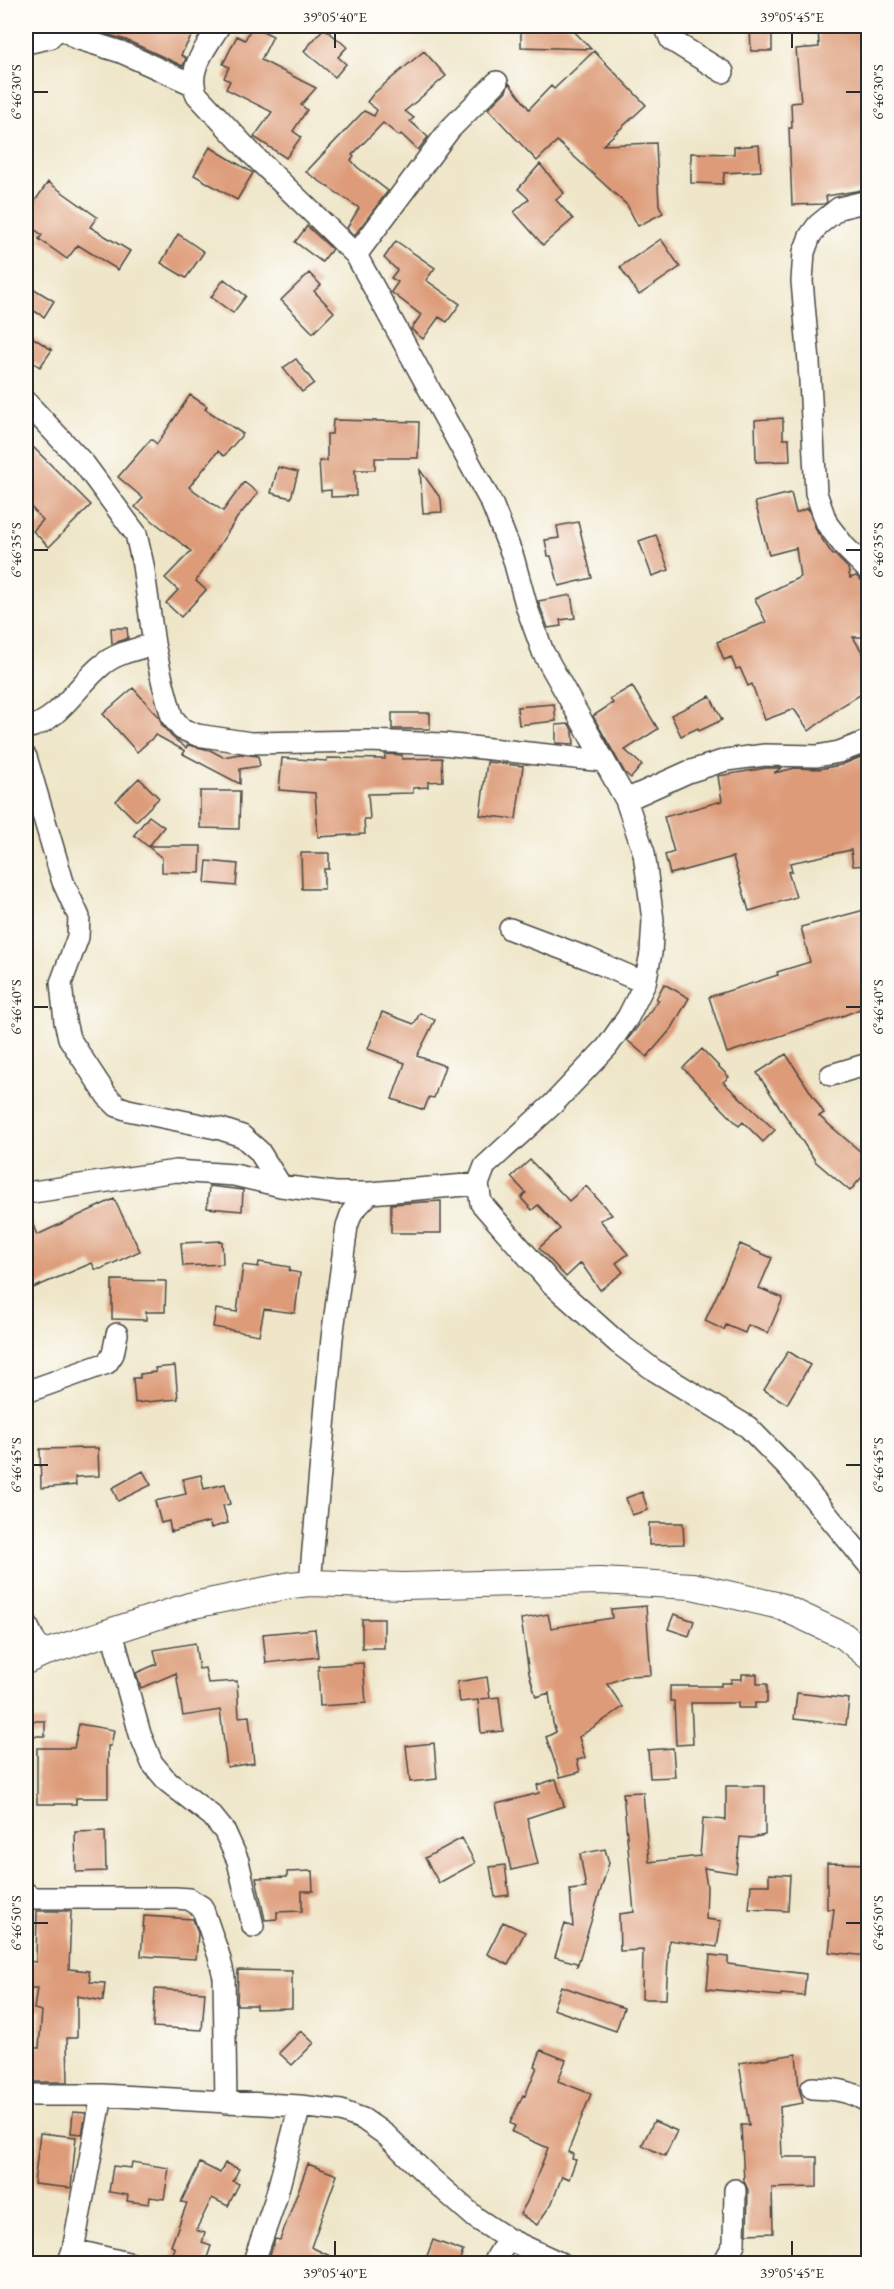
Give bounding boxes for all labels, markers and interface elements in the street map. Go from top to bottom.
text: 39°05'40"E [303,7,368,26]
text: 39°05'45"E [760,7,825,26]
text: 6°46'30"S [6,64,25,120]
text: 6°46'30"S [868,64,887,120]
text: 6°46'35"S [6,522,25,578]
text: 6°46'35"S [868,522,887,578]
text: 6°46'40"S [6,979,25,1035]
text: 6°46'40"S [868,979,887,1035]
text: 6°46'45"S [6,1437,25,1493]
text: 6°46'45"S [868,1437,887,1493]
text: 6°46'50"S [6,1895,25,1951]
text: 6°46'50"S [868,1895,887,1951]
text: 39°05'40"E [303,2263,368,2282]
text: 39°05'45"E [760,2263,825,2282]

